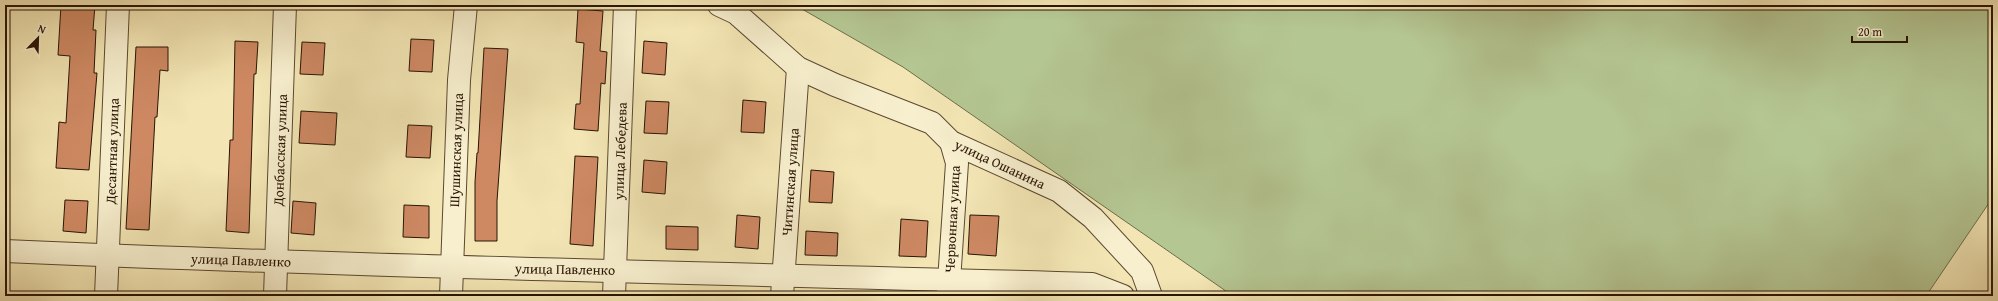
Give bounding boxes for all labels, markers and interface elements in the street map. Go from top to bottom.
north arrow [18,18,58,58]
scale bar [1852,18,1907,44]
text: N [35,20,49,38]
text: 20 m [1858,23,1882,40]
street label: Шушинская улица [444,92,468,207]
street label: Донбасская улица [268,93,292,208]
street label: Десантная улица [100,97,124,205]
street label: улица Лебедева [608,101,632,201]
street label: Читинская улица [776,127,804,237]
street label: улица Ошанина [951,134,1049,194]
street label: Червонная улица [939,164,965,273]
street label: улица Павленко [190,248,291,272]
street label: улица Павленко [514,258,615,280]

